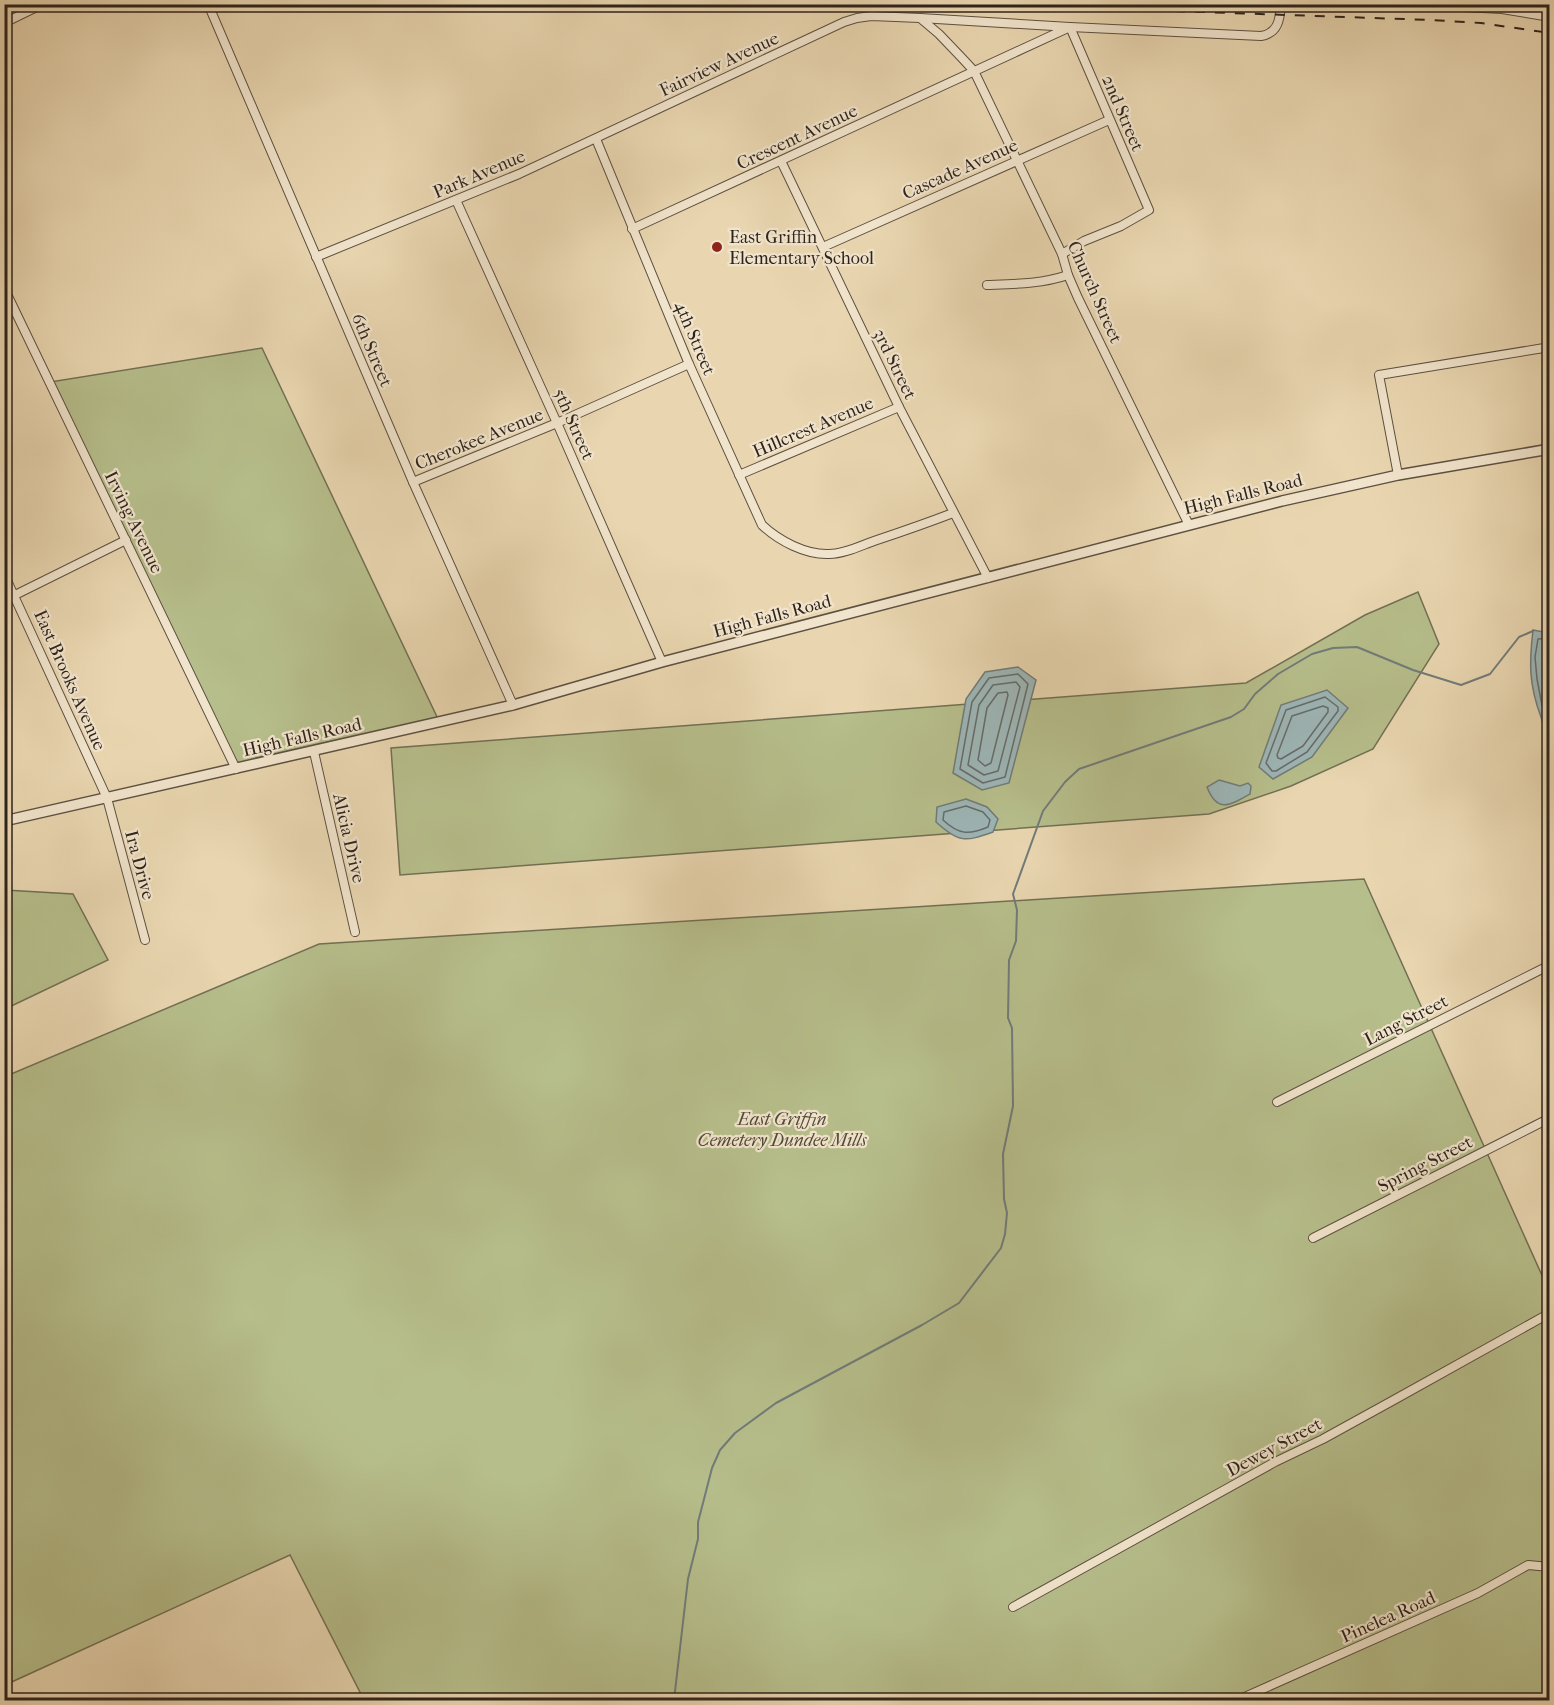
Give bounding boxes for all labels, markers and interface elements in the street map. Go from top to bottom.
street label: Fairview Avenue [656,28,782,101]
street label: 2nd Street [1097,72,1148,155]
street label: Crescent Avenue [734,100,861,175]
street label: Cascade Avenue [899,135,1021,204]
street label: Park Avenue [430,146,528,203]
place label: East Griffin Elementary School [729,227,874,269]
street label: Church Street [1063,238,1127,347]
marker: East Griffin Elementary School [710,240,724,254]
street label: 4th Street [670,298,720,379]
street label: 6th Street [347,310,397,391]
street label: 3rd Street [868,325,921,403]
street label: 5th Street [549,385,599,464]
street label: Hillcrest Avenue [750,393,877,462]
street label: Cherokee Avenue [412,404,546,475]
street label: Irving Avenue [100,468,167,577]
street label: High Falls Road [1182,470,1305,519]
street label: High Falls Road [711,591,834,642]
street label: East Brooks Avenue [29,607,110,754]
street label: High Falls Road [241,714,364,761]
street label: Alicia Drive [328,790,369,885]
street label: Ira Drive [120,828,159,902]
street label: Lang Street [1361,990,1452,1050]
park label: East Griffin Cemetery Dundee Mills [697,1109,867,1151]
street label: Spring Street [1374,1131,1477,1197]
street label: Dewey Street [1223,1413,1326,1481]
street label: Pinelea Road [1338,1587,1439,1648]

